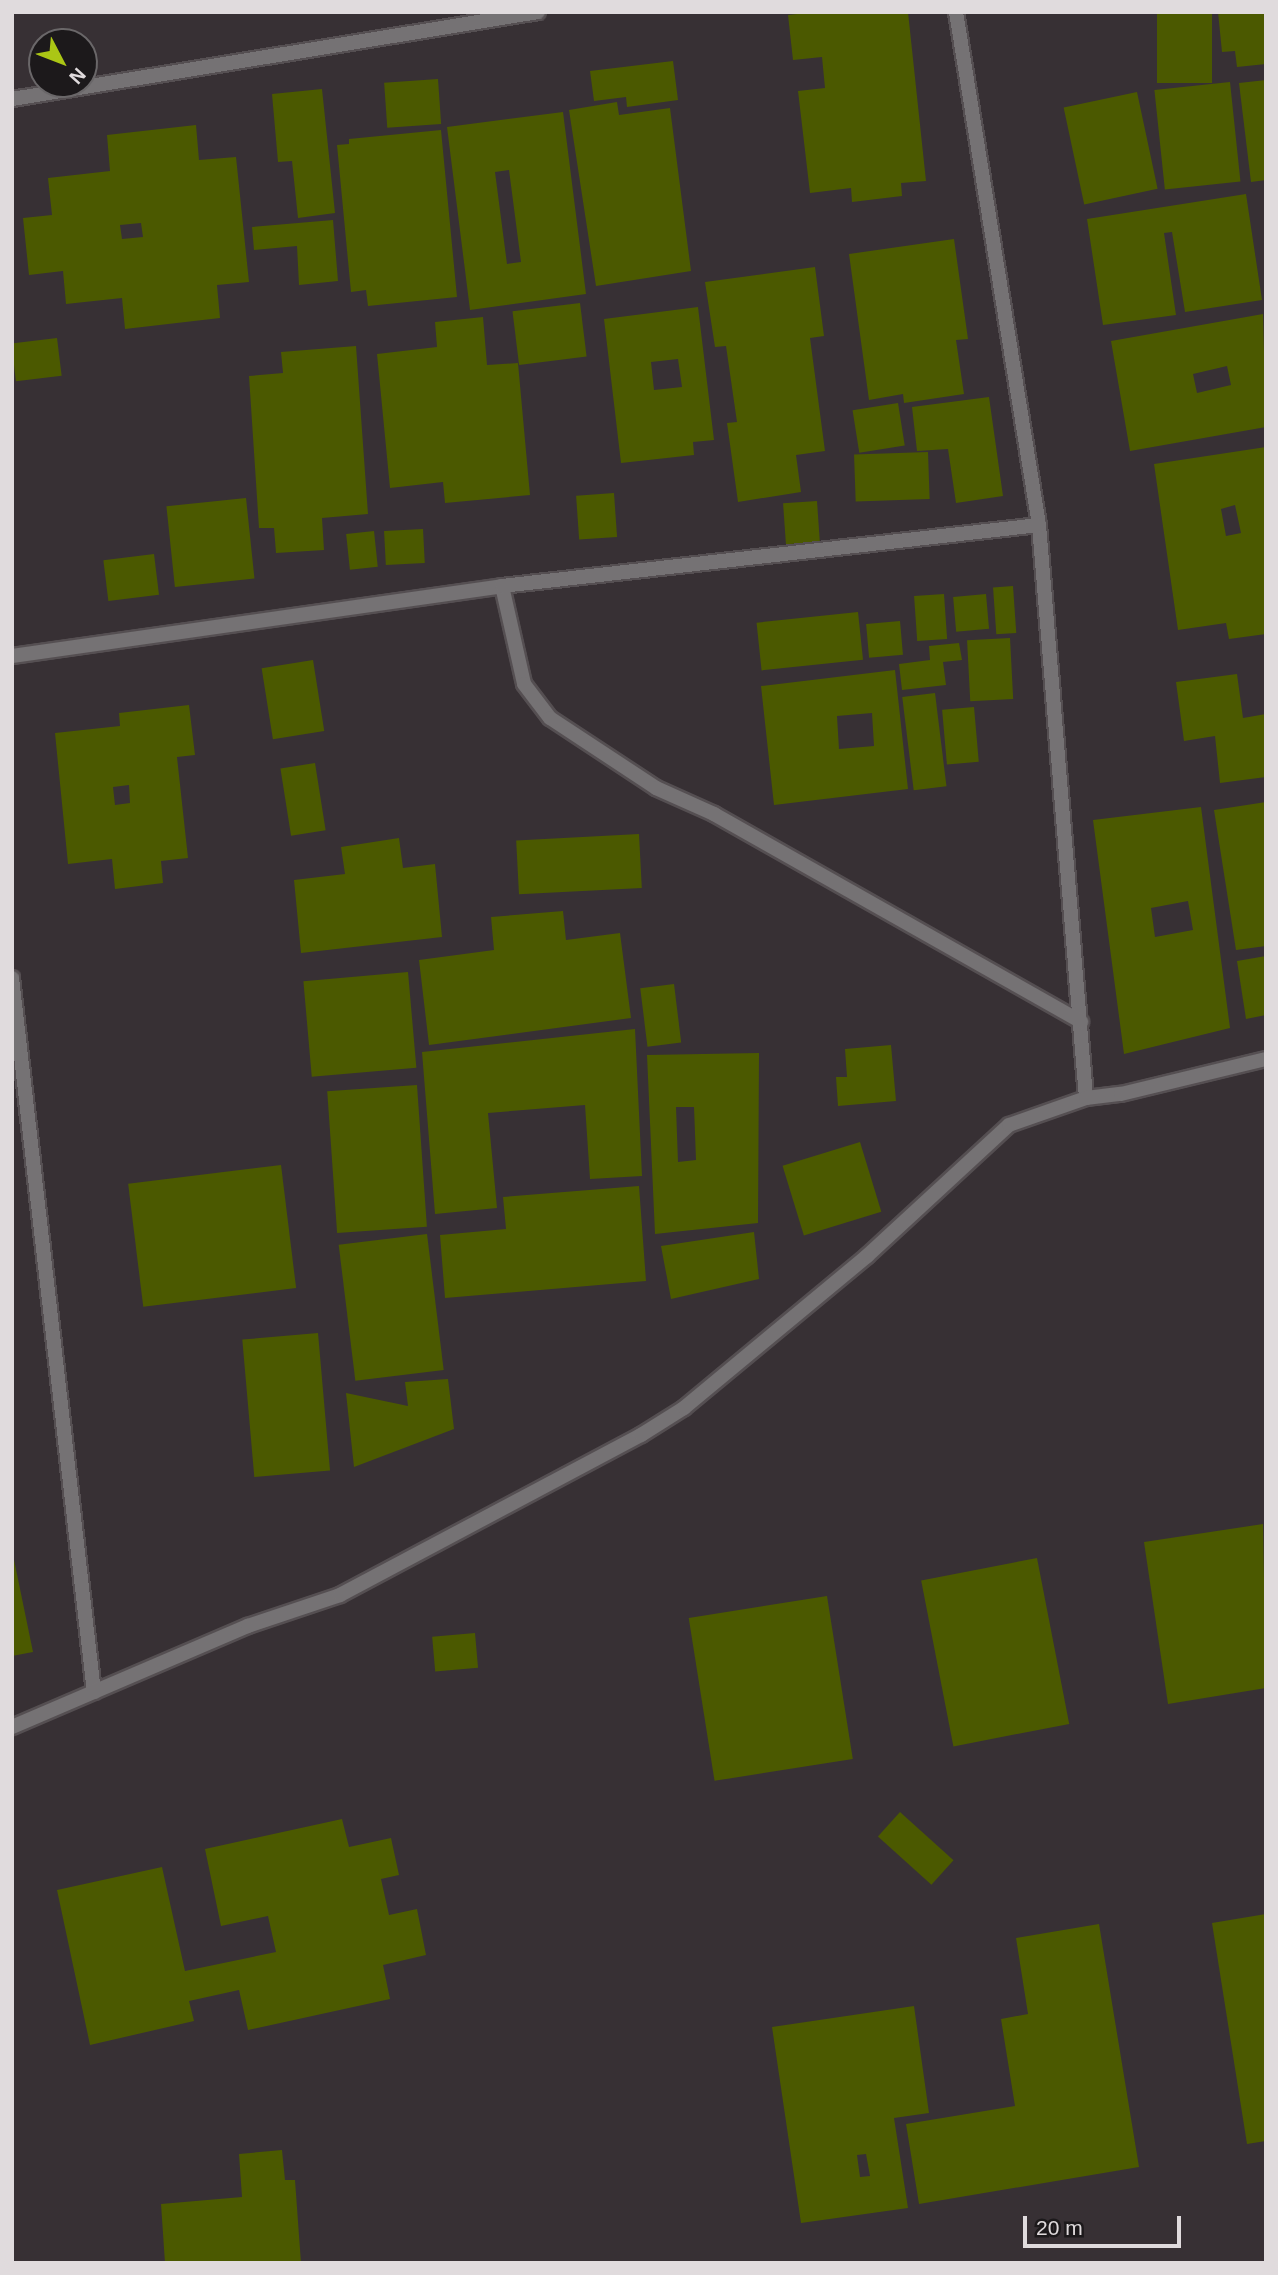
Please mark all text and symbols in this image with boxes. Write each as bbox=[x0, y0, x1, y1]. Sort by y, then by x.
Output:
north arrow bbox=[28, 28, 98, 98]
text: N bbox=[65, 64, 90, 88]
scale bar bbox=[1026, 2202, 1184, 2246]
text: 20 m bbox=[1036, 2216, 1083, 2239]

